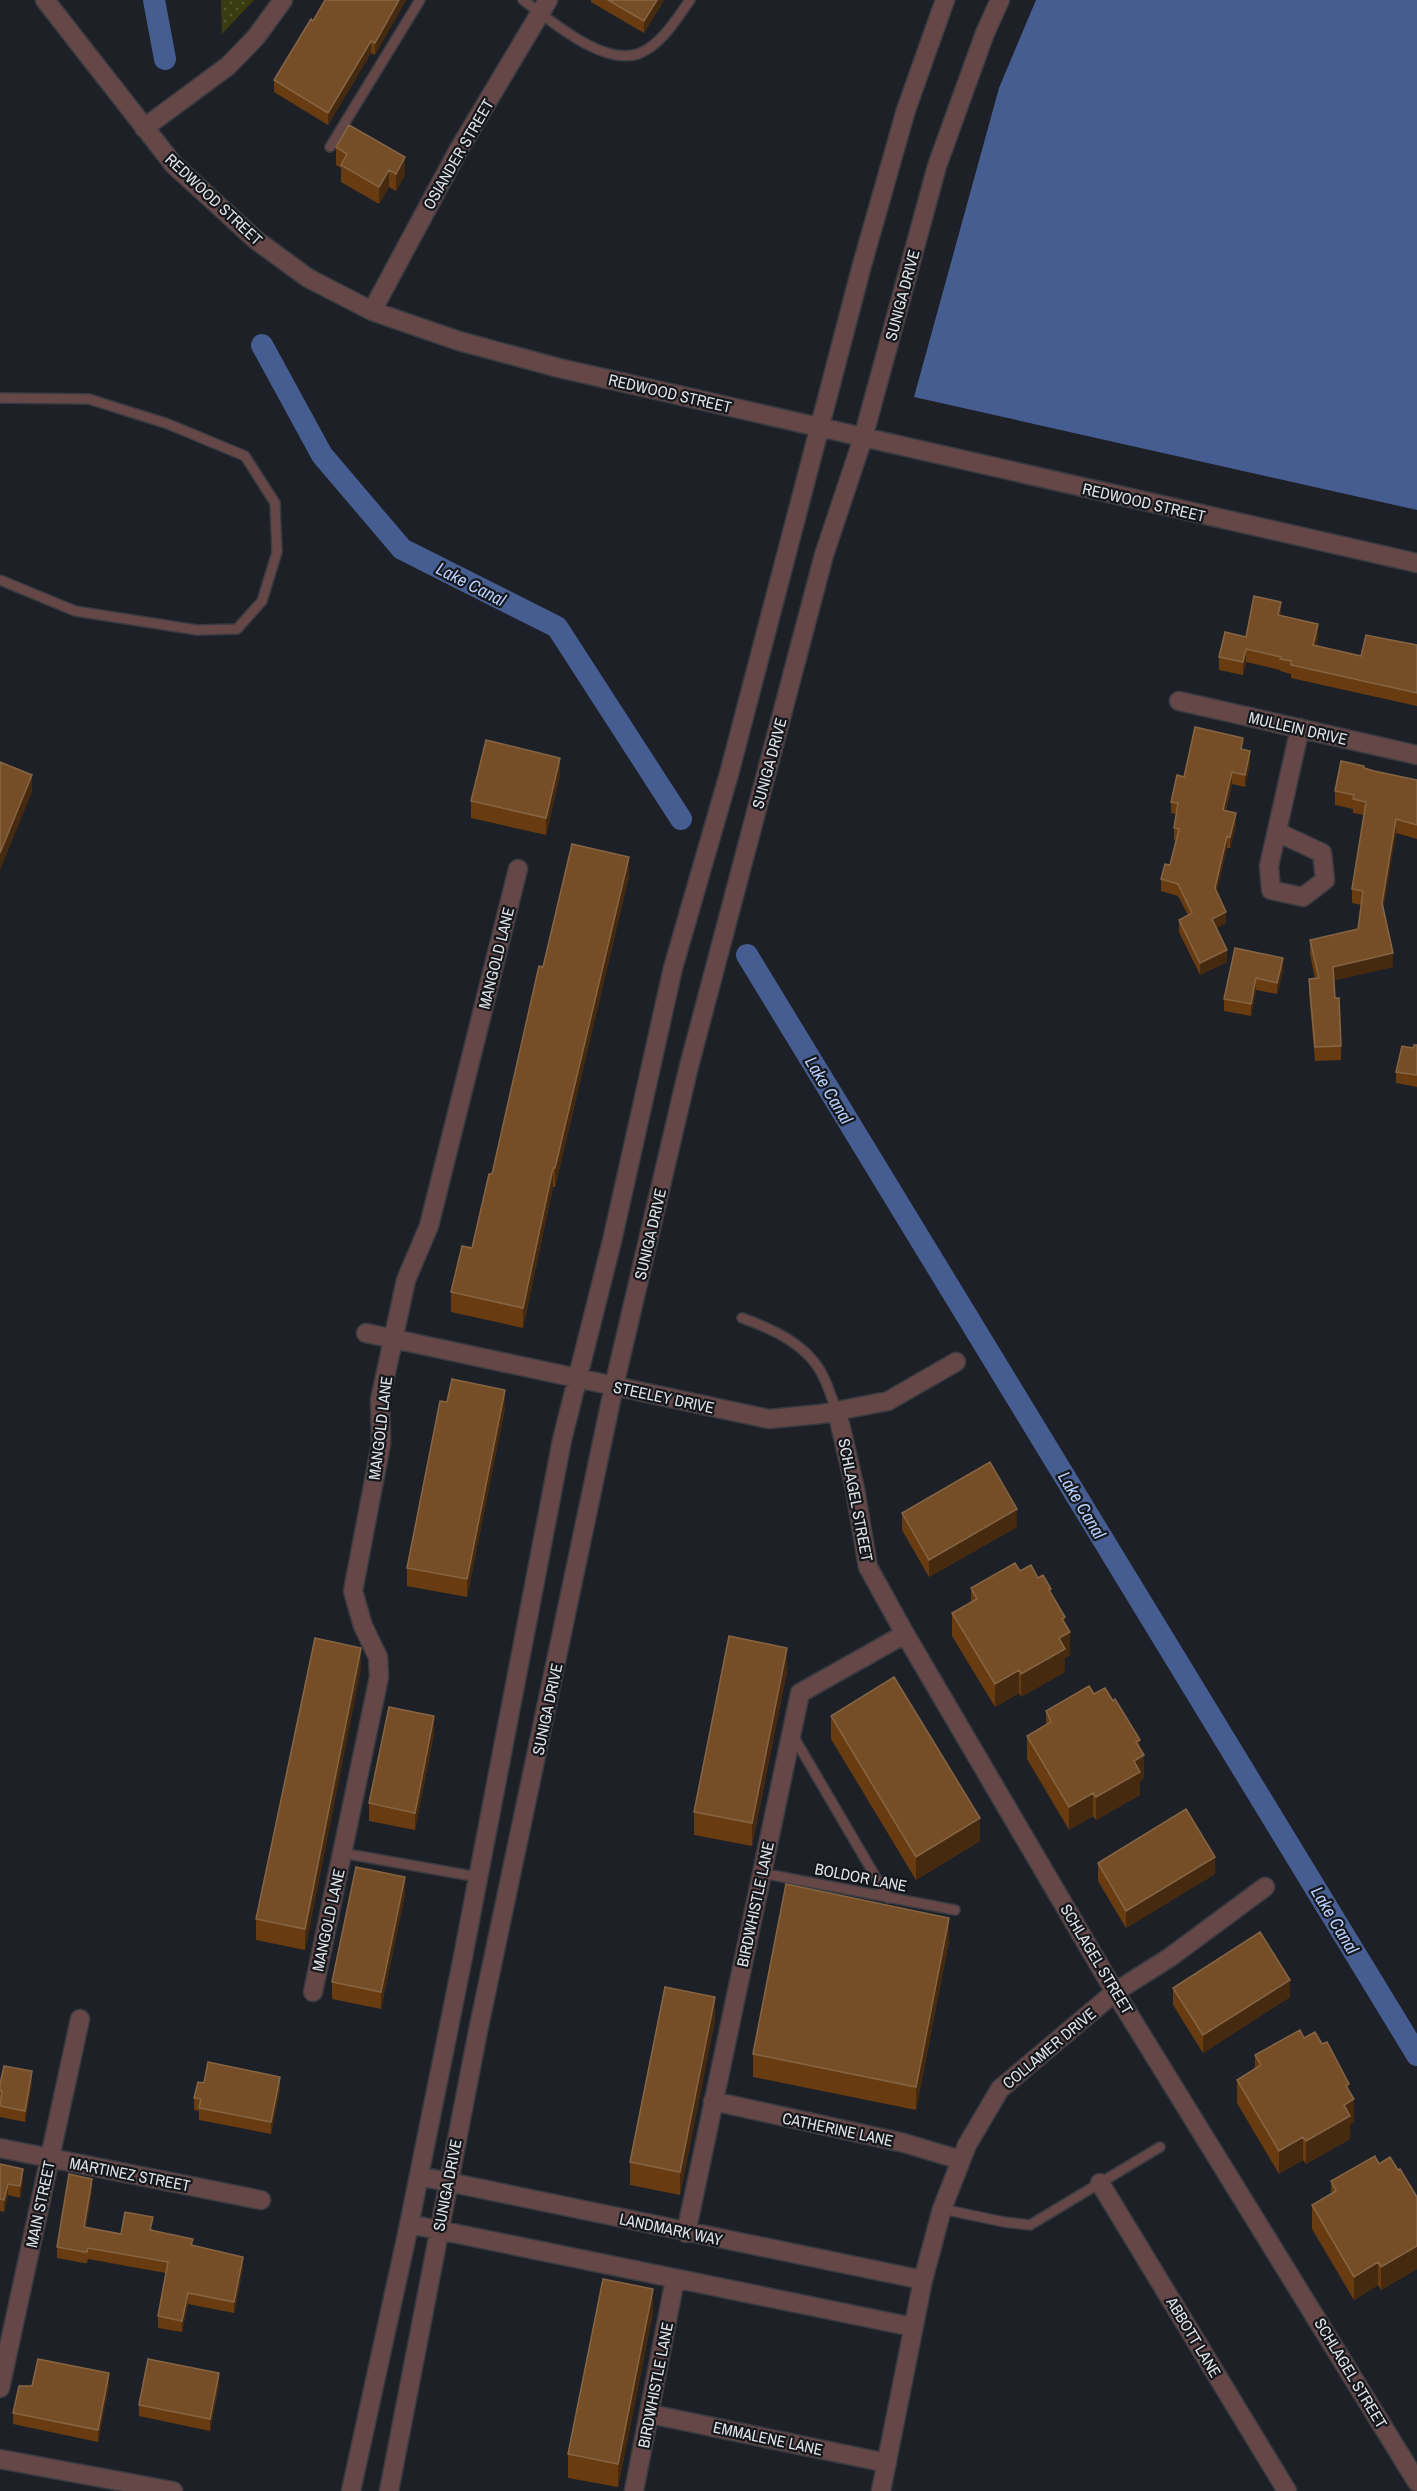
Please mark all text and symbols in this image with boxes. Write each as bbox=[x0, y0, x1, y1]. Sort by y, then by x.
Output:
street label: OSIANDER STREET bbox=[417, 95, 499, 213]
street label: REDWOOD STREET bbox=[161, 148, 267, 250]
street label: SUNIGA DRIVE bbox=[879, 247, 925, 343]
street label: REDWOOD STREET bbox=[606, 368, 734, 418]
street label: REDWOOD STREET bbox=[1080, 477, 1208, 527]
water label: Lake Canal bbox=[432, 556, 511, 612]
street label: MULLEIN DRIVE bbox=[1247, 706, 1349, 750]
street label: SUNIGA DRIVE bbox=[746, 715, 792, 811]
street label: MANGOLD LANE bbox=[473, 905, 519, 1011]
water label: Lake Canal bbox=[799, 1052, 859, 1129]
street label: SUNIGA DRIVE bbox=[629, 1186, 671, 1282]
street label: MANGOLD LANE bbox=[363, 1375, 397, 1481]
street label: STEELEY DRIVE bbox=[612, 1376, 716, 1418]
street label: SCHLAGEL STREET bbox=[833, 1437, 879, 1563]
water label: Lake Canal bbox=[1052, 1467, 1112, 1544]
street label: SUNIGA DRIVE bbox=[527, 1661, 567, 1757]
street label: BIRDWHISTLE LANE bbox=[731, 1839, 779, 1969]
street label: BOLDOR LANE bbox=[813, 1857, 909, 1897]
street label: MANGOLD LANE bbox=[306, 1867, 350, 1973]
water label: Lake Canal bbox=[1305, 1882, 1365, 1959]
street label: SCHLAGEL STREET bbox=[1055, 1900, 1139, 2018]
street label: COLLAMER DRIVE bbox=[998, 2002, 1100, 2094]
street label: CATHERINE LANE bbox=[781, 2107, 895, 2151]
street label: SUNIGA DRIVE bbox=[427, 2137, 467, 2233]
street label: MARTINEZ STREET bbox=[68, 2152, 192, 2196]
street label: MAIN STREET bbox=[20, 2159, 60, 2249]
street label: LANDMARK WAY bbox=[617, 2207, 725, 2251]
street label: ABBOTT LANE bbox=[1161, 2292, 1227, 2381]
street label: SCHLAGEL STREET bbox=[1309, 2314, 1393, 2432]
street label: BIRDWHISTLE LANE bbox=[632, 2320, 678, 2450]
street label: EMMALENE LANE bbox=[711, 2416, 825, 2460]

